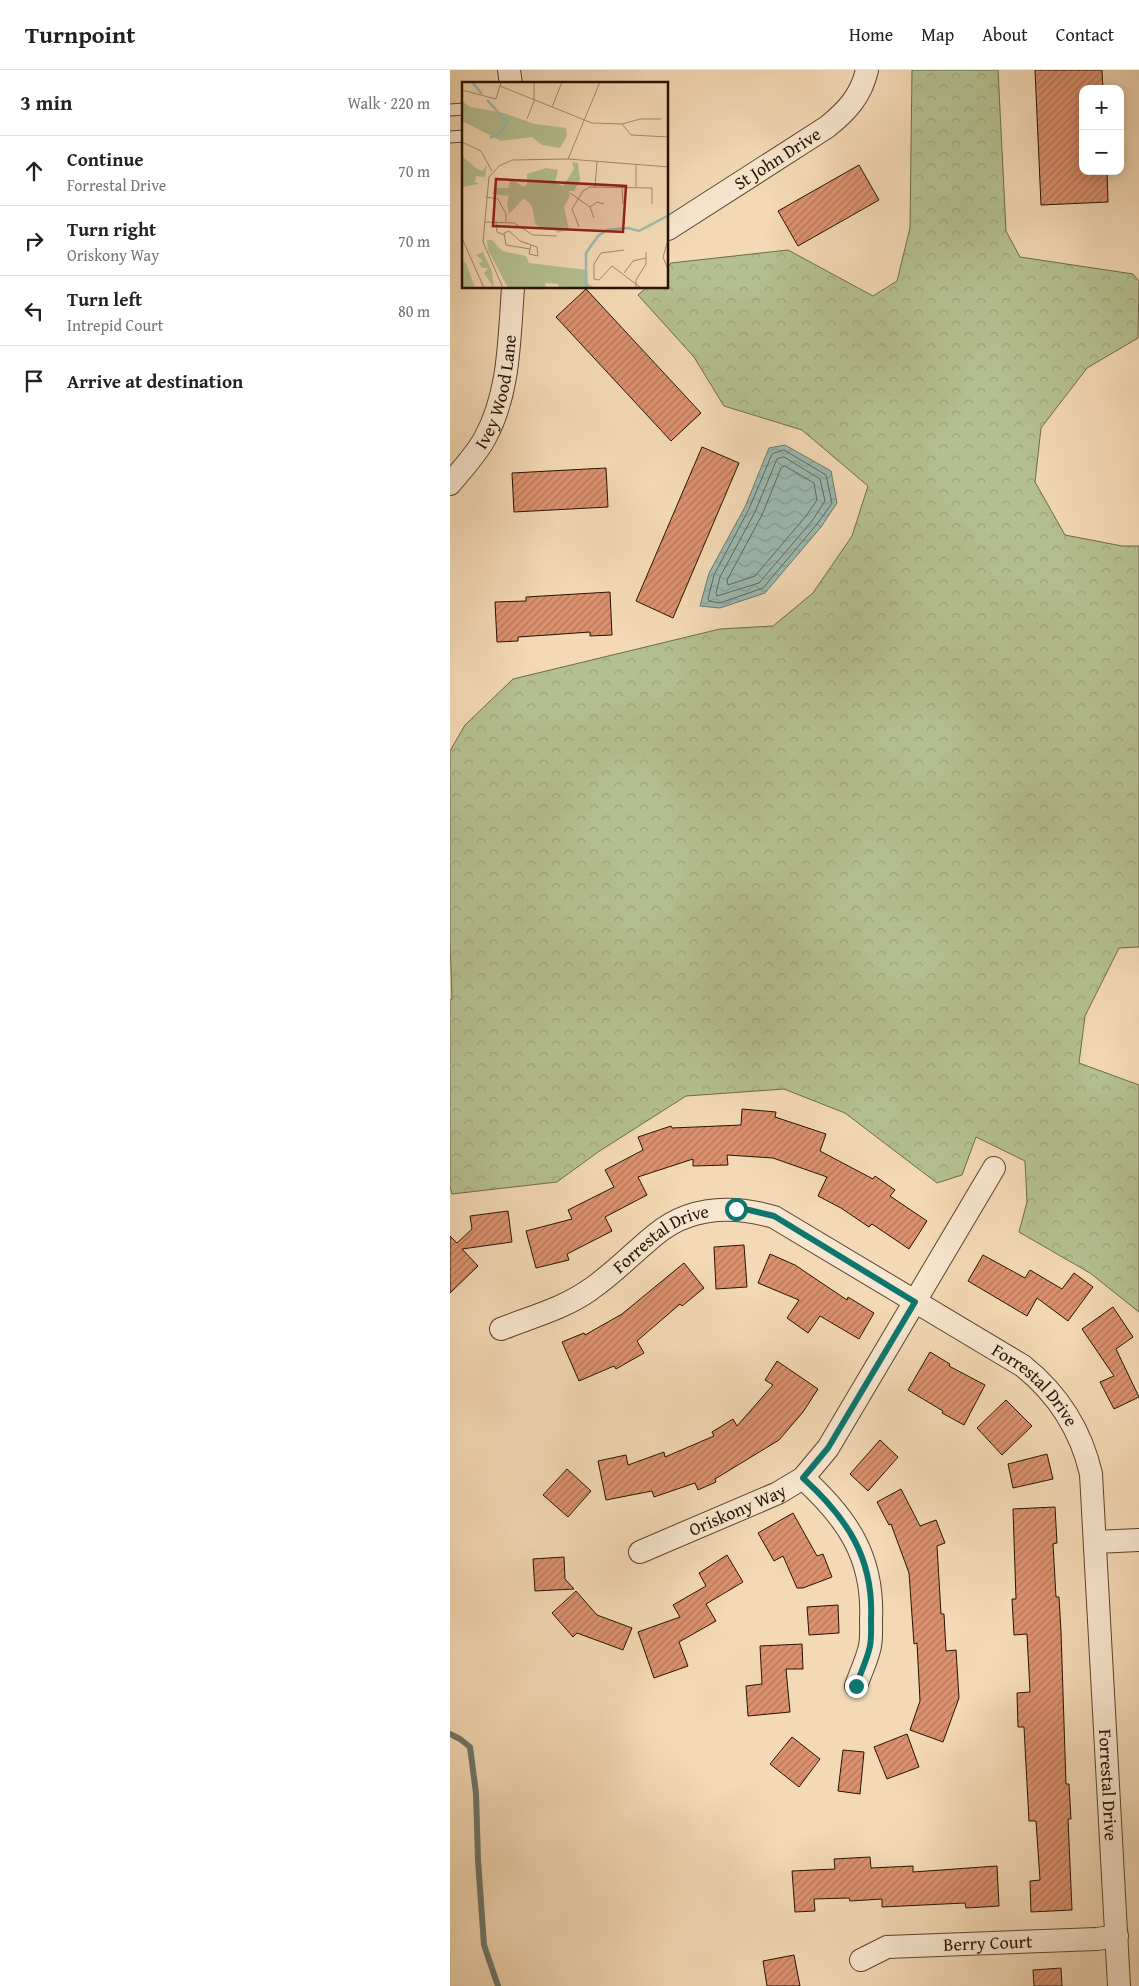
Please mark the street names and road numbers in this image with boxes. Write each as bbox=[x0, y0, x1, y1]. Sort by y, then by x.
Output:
street label: St John Drive bbox=[728, 120, 826, 196]
street label: Ivey Wood Lane bbox=[468, 334, 523, 454]
street label: Forrestal Drive bbox=[606, 1197, 711, 1279]
street label: Forrestal Drive bbox=[987, 1336, 1085, 1431]
street label: Oriskony Way bbox=[684, 1477, 791, 1543]
street label: Forrestal Drive bbox=[1092, 1729, 1125, 1842]
street label: Berry Court bbox=[943, 1927, 1033, 1958]

